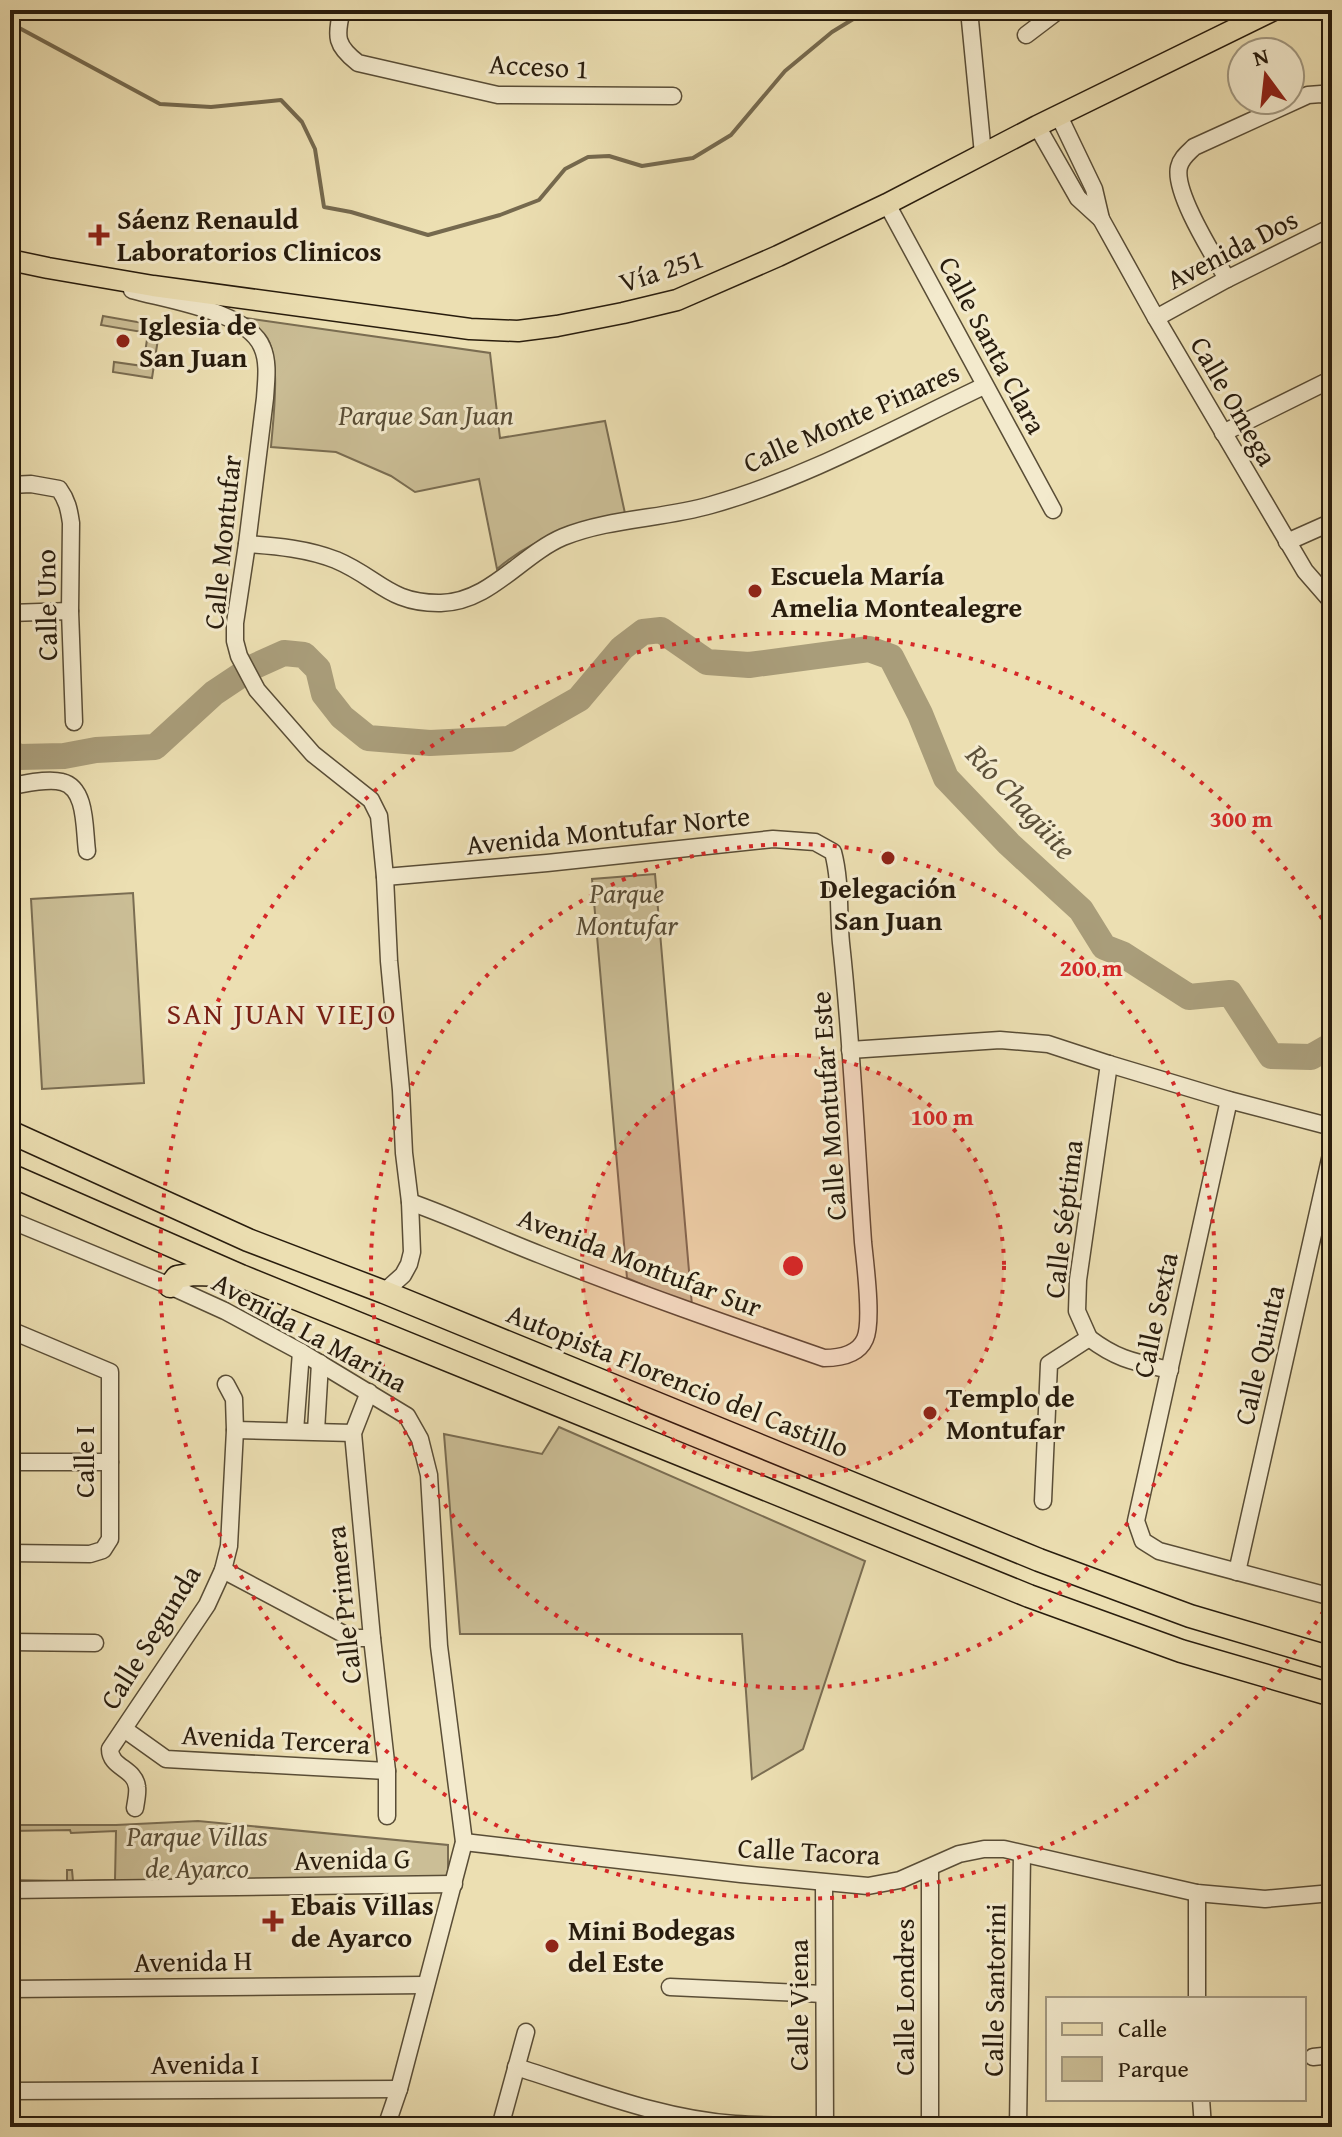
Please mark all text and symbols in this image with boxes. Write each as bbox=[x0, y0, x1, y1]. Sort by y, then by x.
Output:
north arrow bbox=[1226, 36, 1306, 116]
text: N bbox=[1250, 39, 1272, 74]
street label: Acceso 1 bbox=[488, 42, 590, 89]
place label: Sáenz Renauld Laboratorios Clinicos bbox=[117, 198, 382, 271]
street label: Avenida Dos bbox=[1159, 198, 1305, 299]
marker: Sáenz Renauld Laboratorios Clinicos bbox=[88, 224, 110, 246]
street label: Vía 251 bbox=[614, 237, 708, 302]
street label: Calle Santa Clara bbox=[929, 249, 1058, 442]
place label: Iglesia de San Juan bbox=[139, 304, 257, 377]
street label: Calle Omega bbox=[1181, 328, 1288, 474]
marker: Iglesia de San Juan bbox=[114, 332, 132, 350]
street label: Calle Monte Pinares bbox=[736, 350, 966, 483]
park label: Parque San Juan bbox=[337, 394, 514, 435]
street label: Calle Montufar bbox=[192, 452, 251, 631]
street label: Calle Uno bbox=[24, 549, 67, 661]
place label: Escuela María Amelia Montealegre bbox=[771, 554, 1022, 627]
marker: Escuela María Amelia Montealegre bbox=[746, 582, 764, 600]
water label: Río Chagüite bbox=[956, 733, 1087, 869]
street label: Avenida Montufar Norte bbox=[464, 794, 752, 865]
text: 300 m bbox=[1209, 801, 1273, 836]
marker: Delegación San Juan bbox=[879, 849, 897, 867]
place label: Delegación San Juan bbox=[820, 867, 957, 940]
park label: Parque Montufar bbox=[576, 872, 680, 945]
text: 200 m bbox=[1059, 950, 1123, 985]
street label: Calle Montufar Este bbox=[799, 990, 856, 1222]
district label: SAN JUAN VIEJO bbox=[167, 991, 397, 1035]
text: 100 m bbox=[910, 1099, 974, 1134]
street label: Calle Séptima bbox=[1032, 1137, 1093, 1300]
street label: Avenida Montufar Sur bbox=[512, 1196, 768, 1327]
street label: Calle Sexta bbox=[1121, 1248, 1188, 1381]
centre of rings bbox=[779, 1252, 807, 1280]
street label: Avenida La Marina bbox=[205, 1261, 416, 1403]
street label: Calle Quinta bbox=[1223, 1280, 1295, 1429]
street label: Autopista Florencio del Castillo bbox=[501, 1292, 855, 1467]
place label: Templo de Montufar bbox=[946, 1376, 1075, 1449]
marker: Templo de Montufar bbox=[921, 1404, 939, 1422]
street label: Calle I bbox=[63, 1426, 104, 1498]
street label: Calle Primera bbox=[314, 1523, 371, 1686]
street label: Calle Segunda bbox=[89, 1556, 211, 1717]
street label: Avenida Tercera bbox=[181, 1713, 372, 1764]
park label: Parque Villas de Ayarco bbox=[126, 1815, 268, 1888]
street label: Calle Tacora bbox=[737, 1826, 882, 1875]
street label: Avenida G bbox=[293, 1837, 411, 1880]
place label: Ebais Villas de Ayarco bbox=[291, 1884, 434, 1957]
street label: Calle Santorini bbox=[971, 1903, 1016, 2077]
place label: Mini Bodegas del Este bbox=[568, 1909, 735, 1982]
marker: Ebais Villas de Ayarco bbox=[262, 1910, 284, 1932]
street label: Calle Londres bbox=[883, 1918, 924, 2076]
marker: Mini Bodegas del Este bbox=[543, 1937, 561, 1955]
street label: Calle Viena bbox=[777, 1938, 818, 2071]
street label: Avenida H bbox=[133, 1939, 253, 1982]
legend bbox=[1046, 1997, 1306, 2101]
text: Calle bbox=[1118, 2011, 1167, 2046]
street label: Avenida I bbox=[151, 2043, 259, 2084]
text: Parque bbox=[1118, 2051, 1189, 2086]

